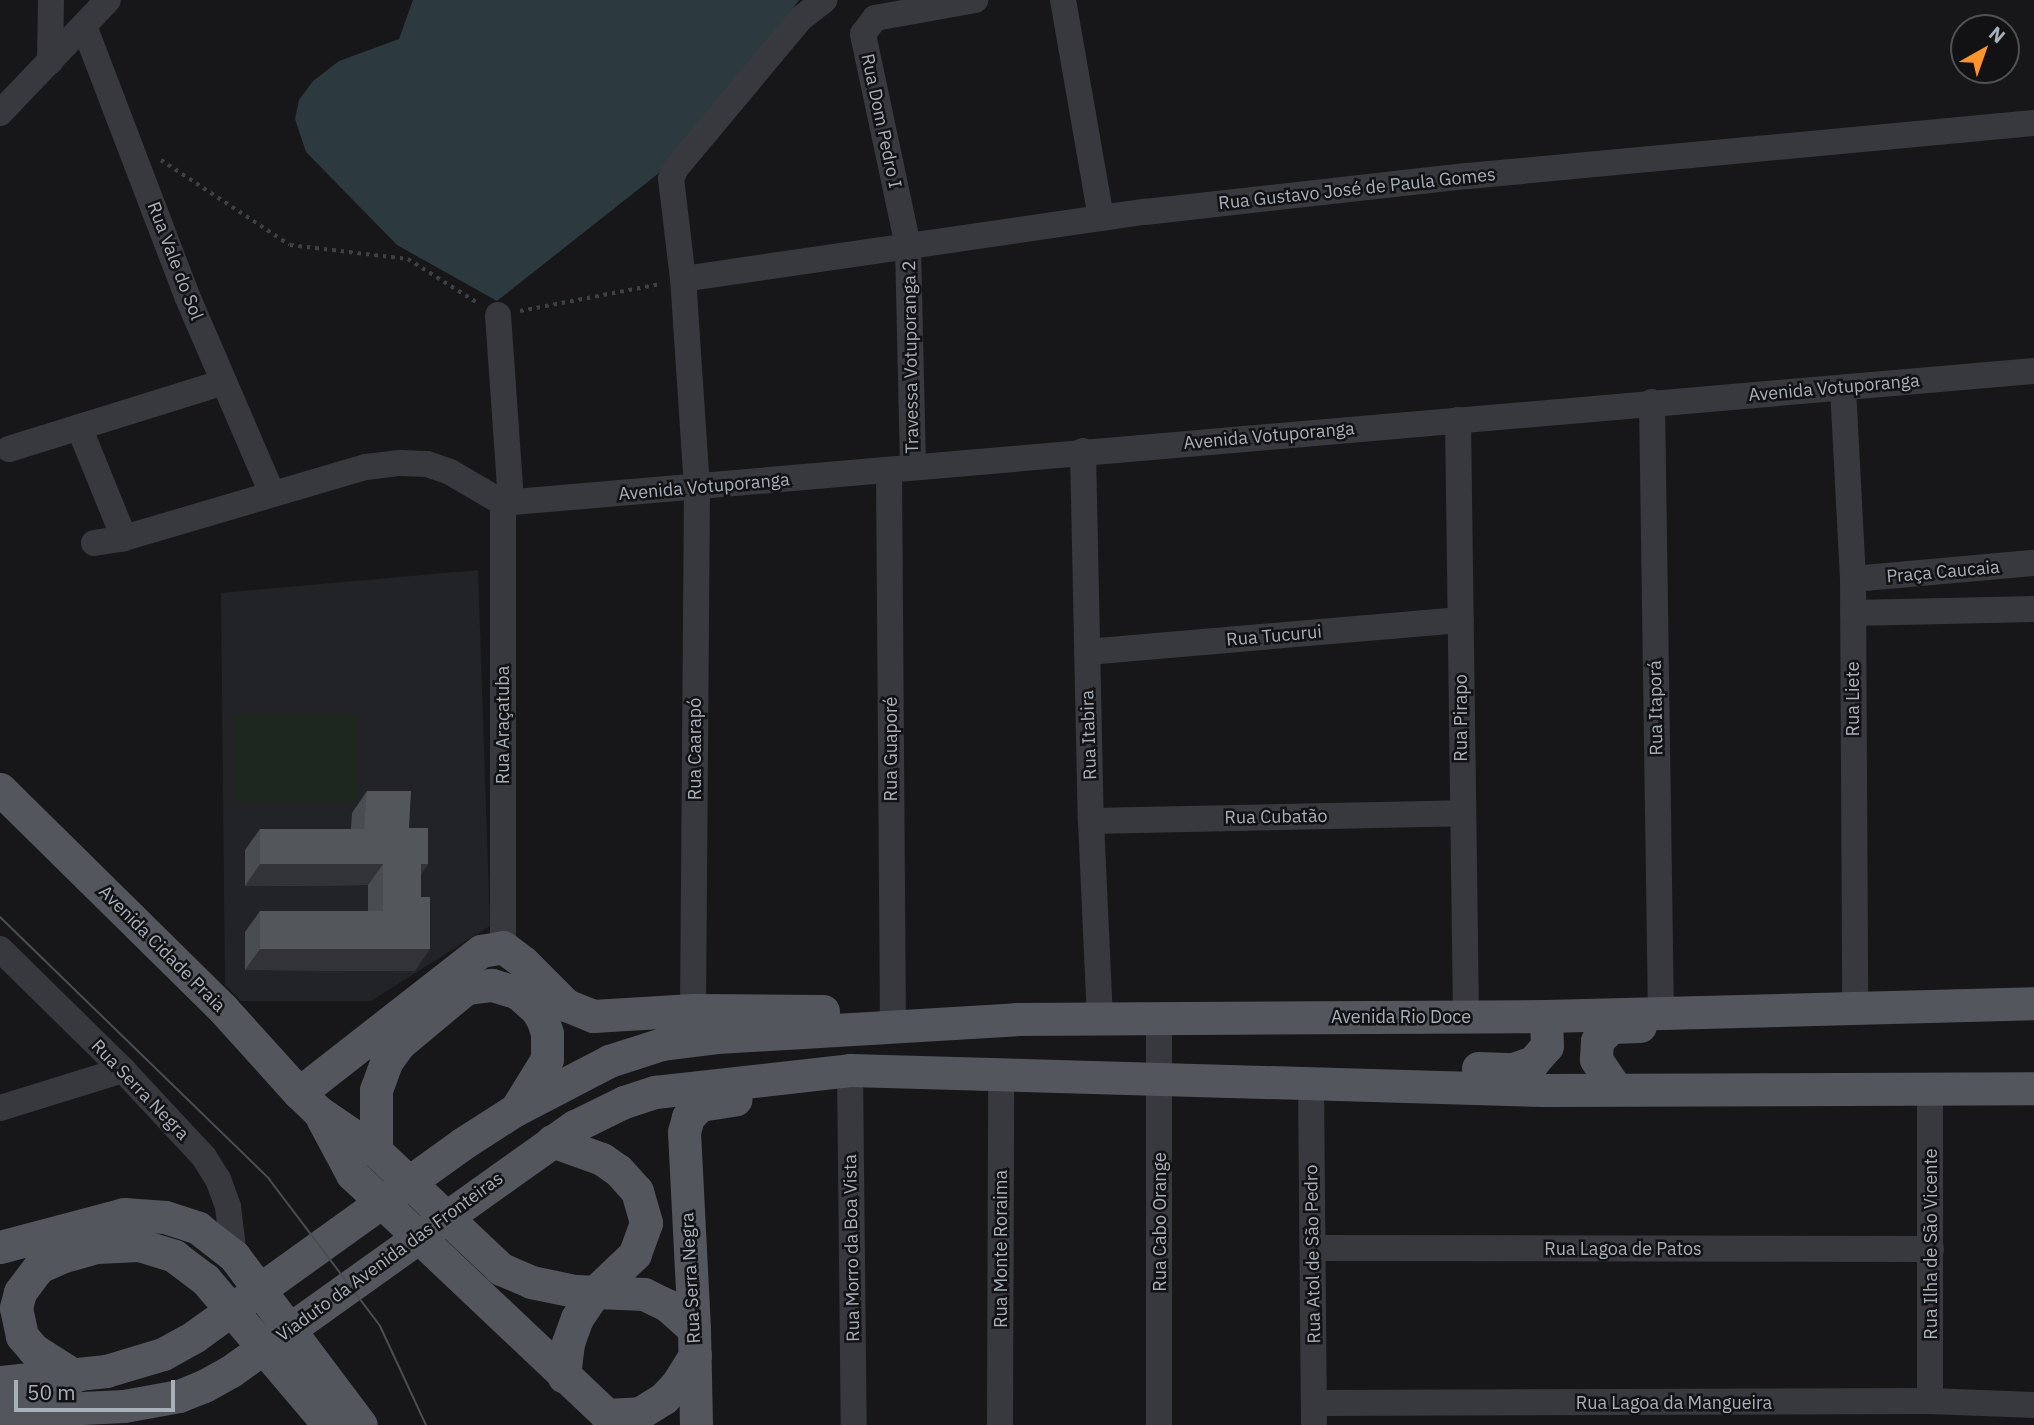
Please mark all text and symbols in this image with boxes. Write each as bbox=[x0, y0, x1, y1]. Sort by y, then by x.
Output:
north arrow bbox=[1950, 14, 2020, 84]
text: N bbox=[1984, 21, 2010, 48]
street label: Rua Dom Pedro I bbox=[856, 52, 906, 190]
street label: Rua Gustavo José de Paula Gomes bbox=[1217, 164, 1497, 214]
street label: Rua Vale do Sol bbox=[143, 199, 207, 323]
street label: Travessa Votuporanga 2 bbox=[899, 260, 923, 454]
street label: Avenida Votuporanga bbox=[1747, 370, 1921, 406]
street label: Avenida Votuporanga bbox=[1182, 418, 1356, 454]
street label: Avenida Votuporanga bbox=[617, 469, 791, 505]
street label: Praça Caucaia bbox=[1885, 556, 2001, 588]
street label: Rua Tucurui bbox=[1225, 621, 1323, 651]
street label: Rua Itaporá bbox=[1644, 660, 1668, 756]
street label: Rua Liete bbox=[1842, 661, 1864, 737]
street label: Rua Araçatuba bbox=[492, 666, 514, 784]
street label: Rua Pirapo bbox=[1450, 674, 1472, 762]
street label: Rua Itabira bbox=[1077, 690, 1101, 780]
street label: Rua Guaporé bbox=[880, 697, 902, 801]
street label: Rua Caarapó bbox=[684, 698, 706, 800]
street label: Rua Cubatão bbox=[1224, 805, 1328, 829]
street label: Avenida Cidade Praia bbox=[94, 881, 230, 1017]
street label: Avenida Rio Doce bbox=[1331, 1006, 1471, 1028]
street label: Rua Serra Negra bbox=[87, 1035, 193, 1145]
street label: Rua Ilha de São Vicente bbox=[1920, 1148, 1942, 1340]
street label: Rua Cabo Orange bbox=[1149, 1152, 1171, 1292]
street label: Rua Morro da Boa Vista bbox=[840, 1154, 864, 1342]
street label: Rua Atol de São Pedro bbox=[1301, 1164, 1325, 1344]
street label: Viaduto da Avenida das Fronteiras bbox=[273, 1168, 507, 1346]
street label: Rua Monte Roraima bbox=[990, 1170, 1012, 1328]
street label: Rua Serra Negra bbox=[677, 1212, 705, 1344]
street label: Rua Lagoa de Patos bbox=[1544, 1238, 1702, 1260]
scale bar bbox=[18, 1366, 178, 1410]
text: 50 m bbox=[27, 1378, 76, 1406]
street label: Rua Lagoa da Mangueira bbox=[1576, 1392, 1772, 1414]

